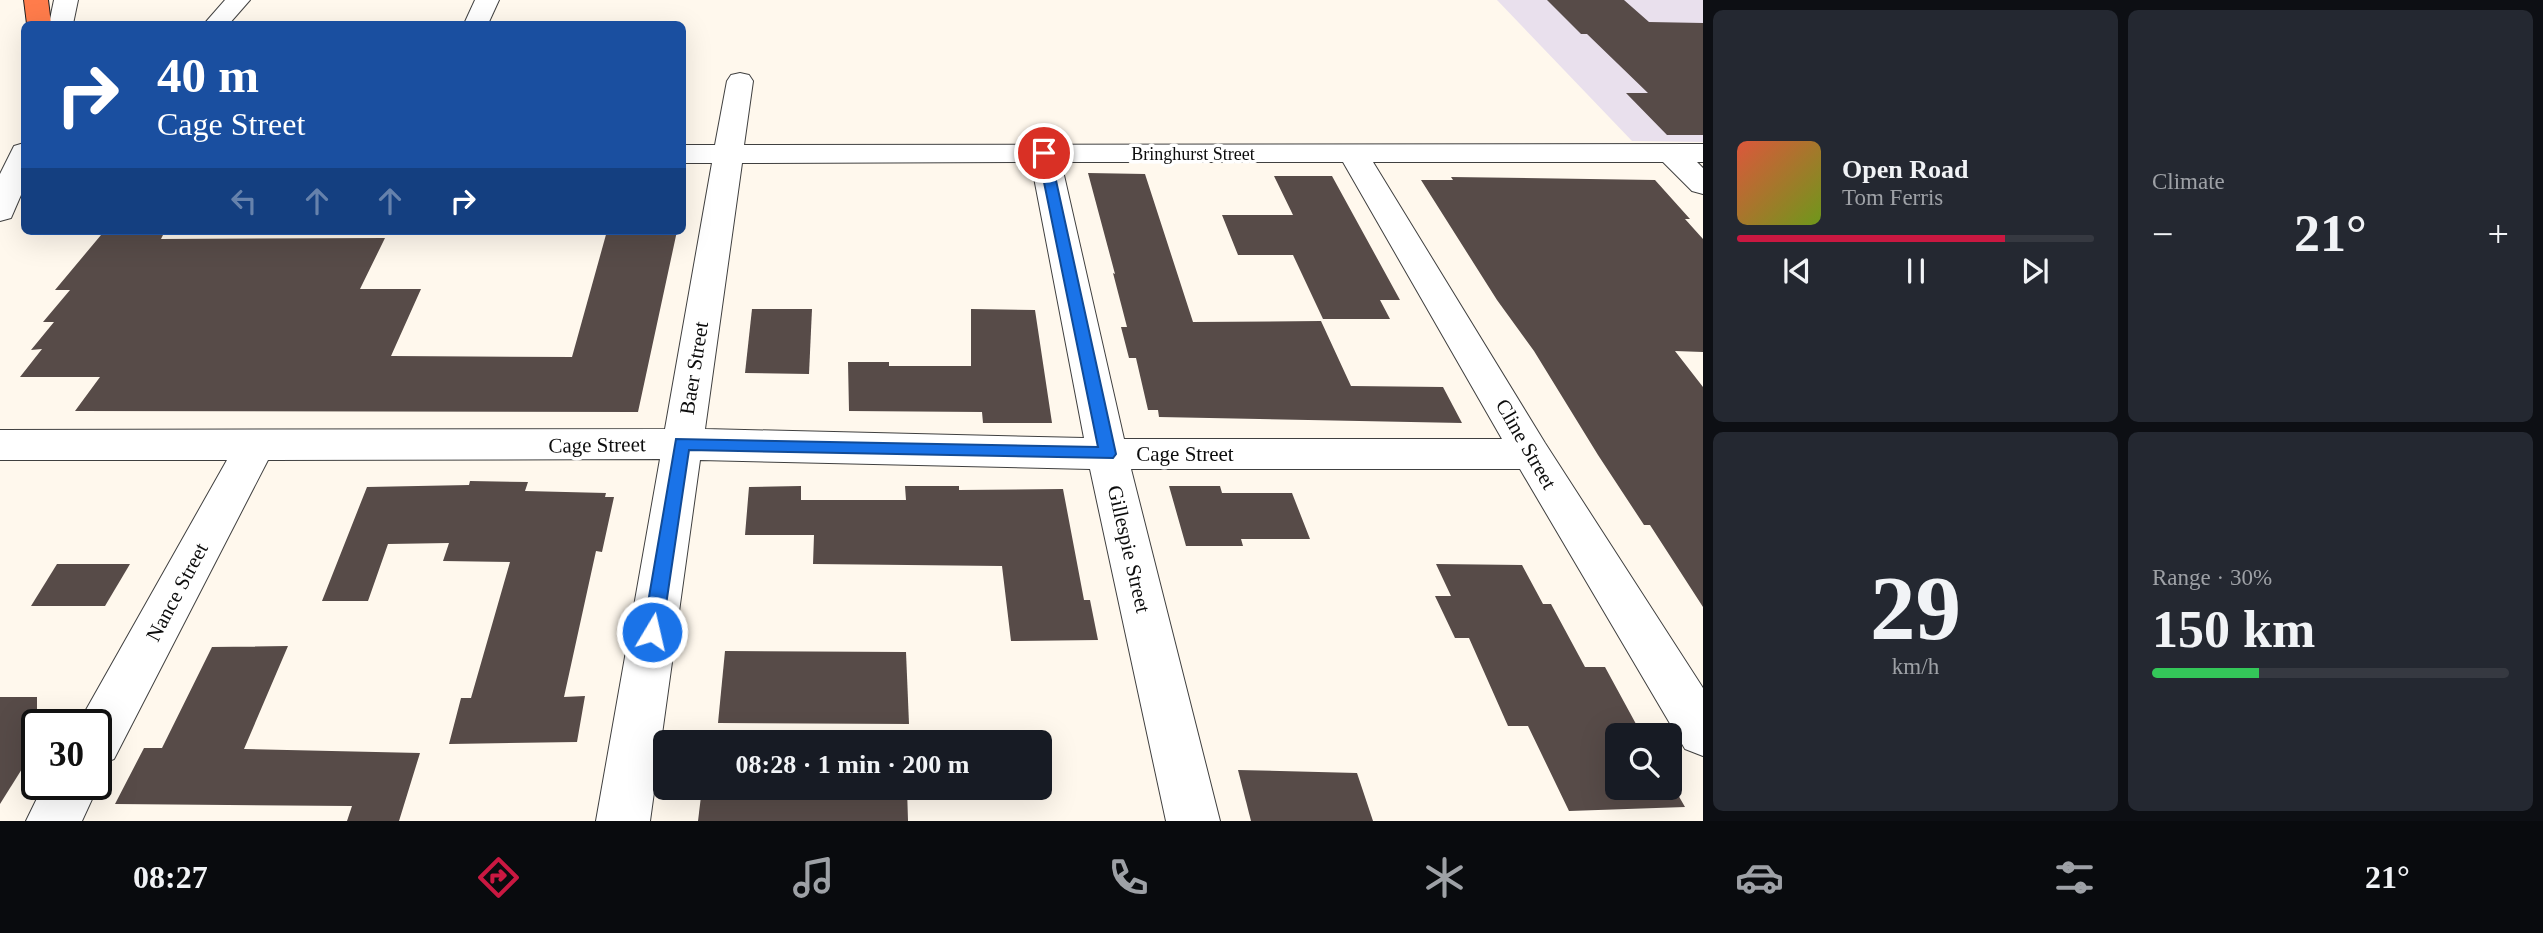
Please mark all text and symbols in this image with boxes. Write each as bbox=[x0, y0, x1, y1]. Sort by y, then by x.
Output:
text: 40 m bbox=[157, 48, 259, 103]
icon: right bbox=[42, 49, 133, 140]
text: Cage Street bbox=[157, 106, 305, 142]
pin bbox=[1014, 123, 1074, 183]
icon: arrive bbox=[1025, 134, 1063, 172]
street label: Bringhurst Street bbox=[1131, 144, 1255, 164]
text: Open Road bbox=[1842, 155, 1968, 184]
text: Climate bbox=[2152, 169, 2225, 194]
icon: left bbox=[225, 182, 263, 220]
icon: ahead bbox=[298, 182, 336, 220]
icon: ahead bbox=[371, 182, 409, 220]
icon: right bbox=[444, 182, 482, 220]
text: Tom Ferris bbox=[1842, 185, 1943, 210]
text: 21° bbox=[2294, 205, 2367, 262]
text: − bbox=[2152, 213, 2173, 255]
text: + bbox=[2488, 213, 2509, 255]
icon: previous bbox=[1778, 252, 1816, 290]
icon: pause bbox=[1897, 252, 1935, 290]
icon: next bbox=[2016, 252, 2054, 290]
street label: Baer Street bbox=[675, 320, 713, 416]
street label: Cline Street bbox=[1491, 395, 1561, 493]
street label: Cage Street bbox=[548, 432, 646, 458]
street label: Cage Street bbox=[1136, 442, 1234, 466]
street label: Gillespie Street bbox=[1103, 483, 1155, 615]
street label: Nance Street bbox=[141, 539, 213, 645]
text: 29 bbox=[1870, 558, 1961, 659]
text: Range · 30% bbox=[2152, 565, 2272, 590]
position arrow bbox=[615, 595, 689, 669]
text: 150 km bbox=[2152, 601, 2315, 658]
text: km/h bbox=[1892, 654, 1939, 679]
speed limit sign: 30 bbox=[21, 709, 112, 800]
map controls bbox=[1605, 723, 1682, 800]
button: search bbox=[1605, 723, 1682, 800]
text: 08:28 · 1 min · 200 m bbox=[736, 750, 970, 779]
icon: directions bbox=[474, 853, 523, 902]
icon: music bbox=[789, 853, 838, 902]
icon: phone bbox=[1104, 853, 1153, 902]
icon: climate bbox=[1420, 853, 1469, 902]
icon: car bbox=[1735, 853, 1784, 902]
icon: filters bbox=[2050, 853, 2099, 902]
text: 08:27 bbox=[133, 859, 208, 895]
text: 21° bbox=[2365, 859, 2410, 895]

